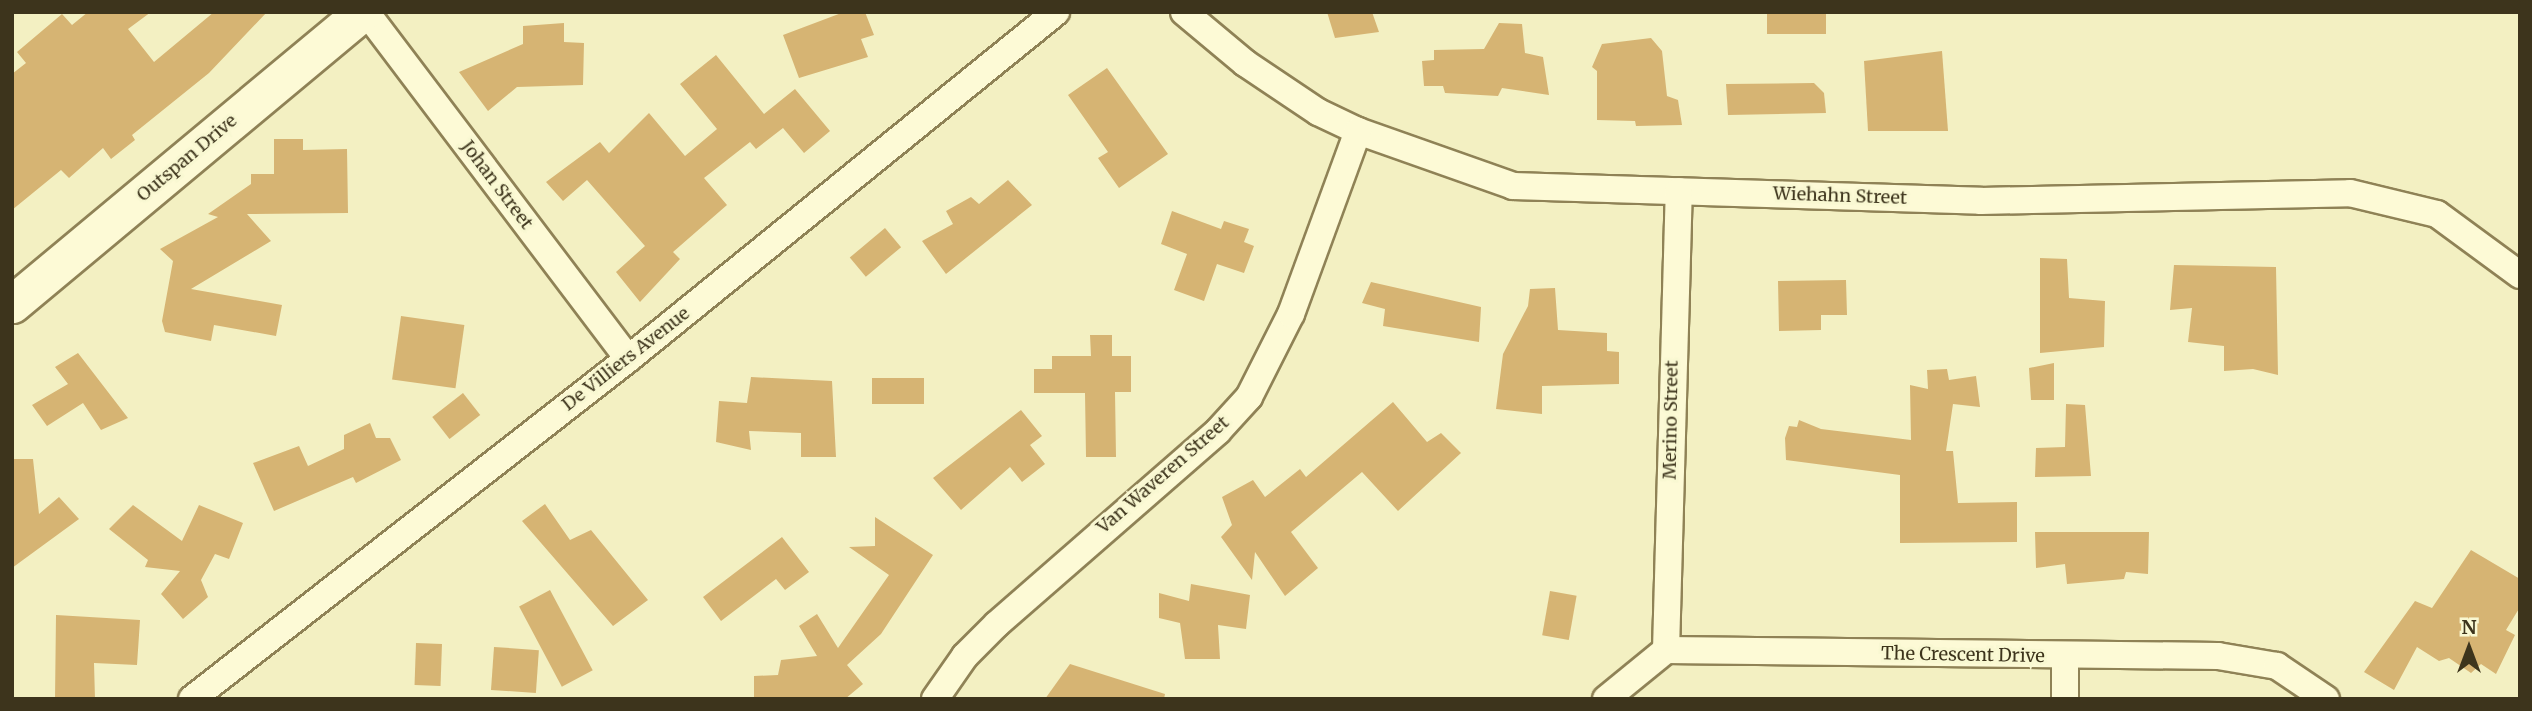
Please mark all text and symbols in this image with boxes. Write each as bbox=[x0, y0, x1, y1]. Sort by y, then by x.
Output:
street label: Outspan Drive bbox=[133, 110, 241, 206]
street label: Johan Street bbox=[457, 136, 537, 234]
street label: Wiehahn Street bbox=[1773, 183, 1907, 209]
street label: De Villiers Avenue bbox=[558, 303, 694, 415]
street label: Merino Street bbox=[1659, 360, 1683, 480]
street label: Van Waveren Street bbox=[1093, 412, 1233, 538]
north arrow bbox=[2434, 613, 2504, 683]
text: N bbox=[2461, 615, 2477, 639]
street label: The Crescent Drive bbox=[1881, 643, 2045, 667]

